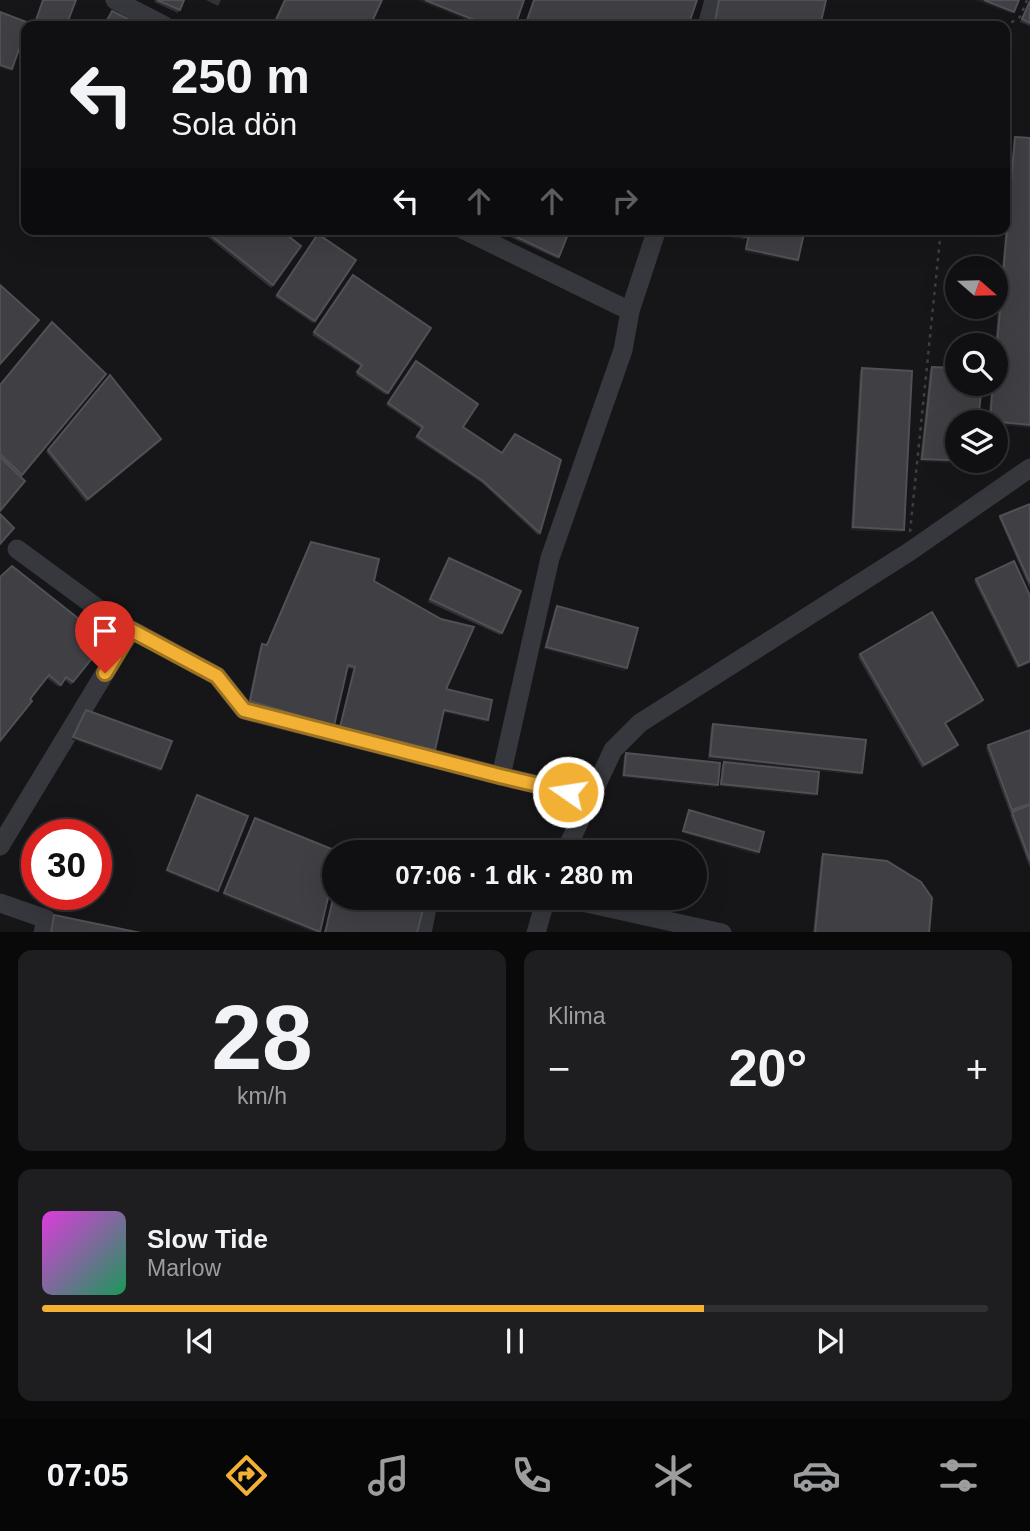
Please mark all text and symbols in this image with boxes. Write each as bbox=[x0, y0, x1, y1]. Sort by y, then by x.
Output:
icon: left bbox=[56, 49, 147, 140]
text: 250 m bbox=[171, 49, 310, 103]
text: Sola dön bbox=[171, 106, 297, 142]
icon: left bbox=[387, 182, 425, 220]
icon: ahead bbox=[460, 182, 498, 220]
icon: ahead bbox=[533, 182, 571, 220]
icon: right bbox=[606, 182, 644, 220]
north arrow bbox=[945, 256, 1008, 318]
map controls bbox=[945, 256, 1008, 473]
button: search bbox=[945, 333, 1008, 396]
button: layers bbox=[945, 410, 1008, 473]
pin bbox=[75, 601, 135, 673]
icon: arrive bbox=[86, 612, 124, 650]
position arrow bbox=[531, 755, 605, 829]
speed limit sign: 30 bbox=[21, 819, 112, 910]
text: 07:06 · 1 dk · 280 m bbox=[395, 860, 634, 890]
text: 28 bbox=[211, 987, 313, 1088]
text: Klima bbox=[548, 1003, 606, 1029]
text: 20° bbox=[729, 1039, 807, 1097]
text: − bbox=[548, 1048, 570, 1090]
text: + bbox=[966, 1048, 988, 1090]
text: km/h bbox=[237, 1083, 287, 1109]
text: Slow Tide bbox=[147, 1224, 268, 1254]
text: Marlow bbox=[147, 1255, 221, 1281]
icon: previous bbox=[181, 1322, 219, 1360]
icon: pause bbox=[496, 1322, 534, 1360]
icon: next bbox=[811, 1322, 849, 1360]
icon: directions bbox=[222, 1451, 271, 1500]
icon: music bbox=[364, 1451, 413, 1500]
icon: phone bbox=[507, 1451, 556, 1500]
icon: climate bbox=[649, 1451, 698, 1500]
icon: car bbox=[792, 1451, 841, 1500]
icon: filters bbox=[934, 1451, 983, 1500]
text: 07:05 bbox=[47, 1457, 129, 1493]

